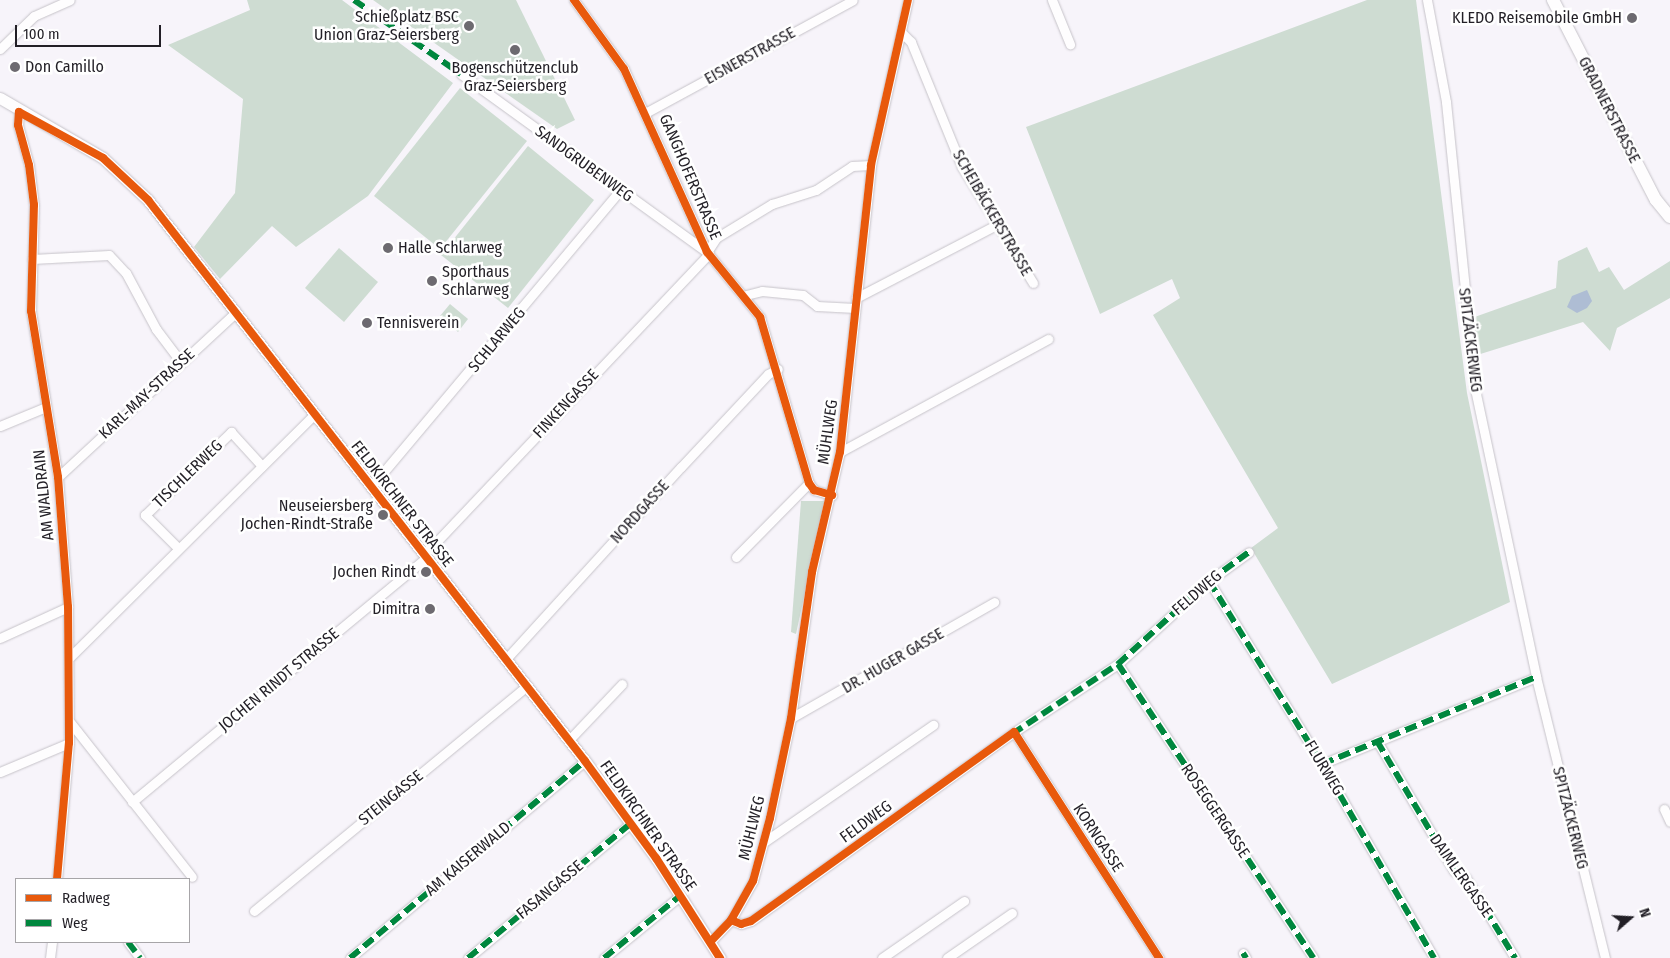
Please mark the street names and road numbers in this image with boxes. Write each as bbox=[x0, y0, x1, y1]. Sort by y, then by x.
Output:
street label: EISNERSTRASSE bbox=[701, 23, 799, 89]
street label: GRADNERSTRASSE bbox=[1574, 54, 1644, 166]
street label: GANGHOFERSTRASSE bbox=[655, 111, 725, 243]
street label: SANDGRUBENWEG bbox=[531, 122, 637, 206]
street label: SCHEIBÄCKERSTRASSE bbox=[948, 147, 1036, 279]
street label: SPITZÄCKERWEG bbox=[1454, 287, 1486, 393]
street label: SCHLARWEG bbox=[464, 304, 530, 376]
street label: KARL-MAY-STRASSE bbox=[95, 345, 199, 443]
street label: FINKENGASSE bbox=[529, 366, 603, 442]
street label: MÜHLWEG bbox=[814, 398, 842, 466]
street label: TISCHLERWEG bbox=[149, 436, 227, 512]
street label: FELDKIRCHNER STRASSE bbox=[347, 437, 457, 571]
street label: AM WALDRAIN bbox=[30, 449, 58, 541]
street label: NORDGASSE bbox=[607, 476, 673, 548]
street label: FELDWEG bbox=[1168, 566, 1226, 620]
street label: JOCHEN RINDT STRASSE bbox=[215, 624, 343, 736]
street label: DR. HUGER GASSE bbox=[839, 624, 947, 698]
street label: FLURWEG bbox=[1300, 737, 1348, 799]
street label: FELDKIRCHNER STRASSE bbox=[596, 757, 700, 895]
street label: ROSEGGERGASSE bbox=[1177, 760, 1253, 862]
street label: SPITZÄCKERWEG bbox=[1548, 765, 1592, 871]
street label: STEINGASSE bbox=[355, 766, 427, 830]
street label: MÜHLWEG bbox=[735, 794, 769, 862]
street label: FELDWEG bbox=[836, 797, 896, 847]
street label: KORNGASSE bbox=[1069, 800, 1127, 876]
street label: AM KAISERWALD bbox=[421, 818, 515, 900]
street label: DAIMLERGASSE bbox=[1425, 831, 1497, 921]
street label: FASANGASSE bbox=[513, 856, 587, 924]

